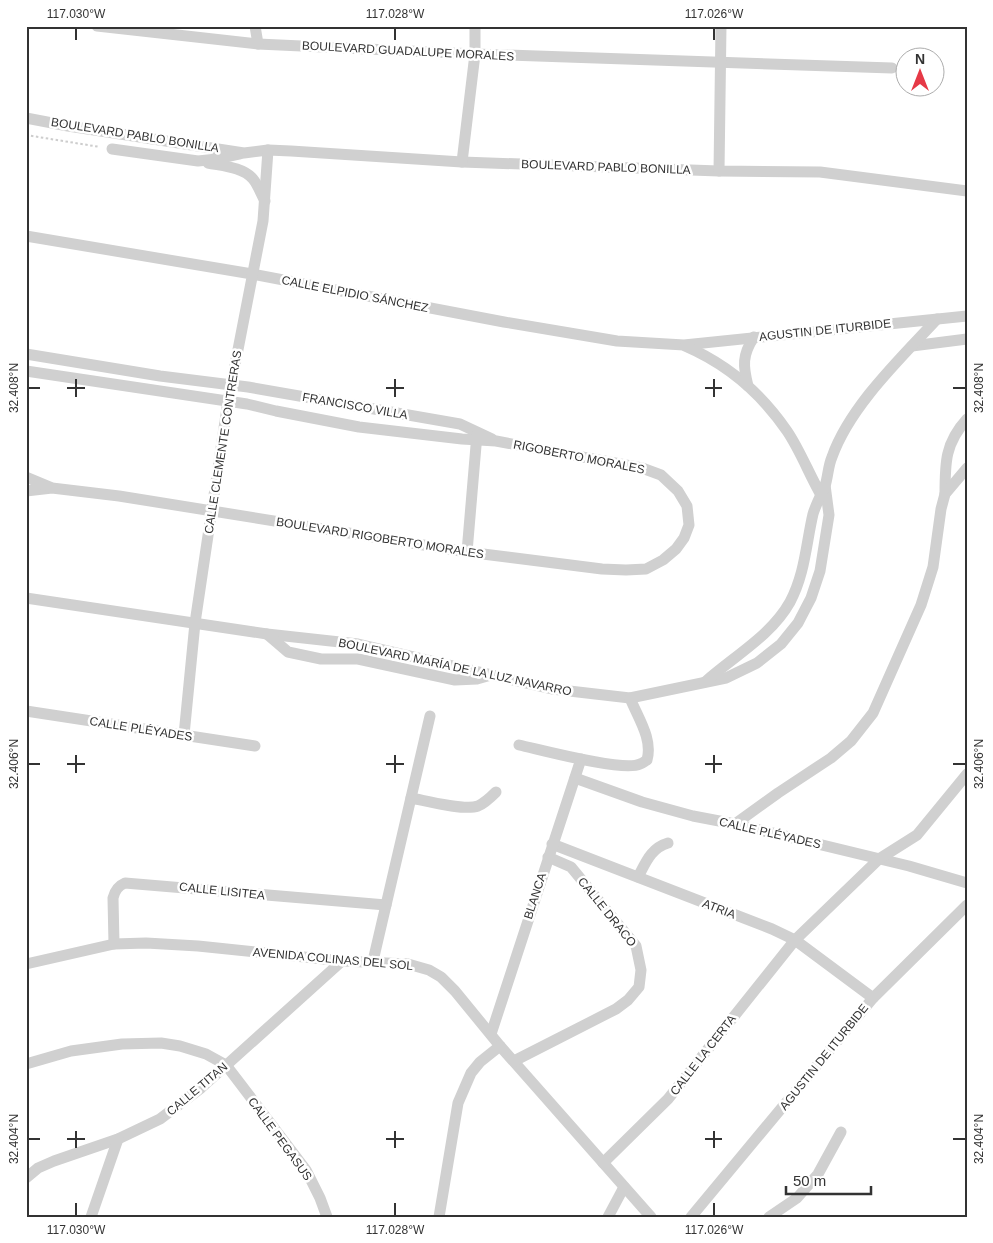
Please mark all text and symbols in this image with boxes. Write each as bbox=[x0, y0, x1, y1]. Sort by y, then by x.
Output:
text: 117.030°W bbox=[47, 7, 106, 21]
text: 117.028°W bbox=[366, 7, 425, 21]
text: 117.026°W bbox=[685, 7, 744, 21]
street label: BOULEVARD GUADALUPE MORALES bbox=[302, 38, 514, 64]
north arrow bbox=[896, 48, 946, 98]
text: N bbox=[915, 51, 925, 67]
street label: BOULEVARD PABLO BONILLA bbox=[50, 115, 220, 155]
street label: BOULEVARD PABLO BONILLA bbox=[521, 157, 691, 177]
street label: CALLE ELPIDIO SÁNCHEZ bbox=[280, 272, 430, 315]
street label: AGUSTIN DE ITURBIDE bbox=[758, 316, 892, 344]
street label: CALLE CLEMENTE CONTRERAS bbox=[202, 349, 244, 535]
text: 32.408°N bbox=[7, 363, 21, 413]
text: 32.408°N bbox=[972, 363, 986, 413]
street label: FRANCISCO VILLA bbox=[301, 390, 409, 422]
street label: RIGOBERTO MORALES bbox=[512, 437, 646, 477]
street label: BOULEVARD RIGOBERTO MORALES bbox=[275, 515, 485, 561]
street label: BOULEVARD MARÍA DE LA LUZ NAVARRO bbox=[337, 634, 573, 699]
street label: CALLE PLÉYADES bbox=[89, 713, 194, 744]
text: 32.406°N bbox=[7, 739, 21, 789]
text: 32.406°N bbox=[972, 739, 986, 789]
street label: CALLE PLÉYADES bbox=[718, 814, 822, 851]
street label: BLANCA bbox=[521, 871, 549, 921]
street label: CALLE DRACO bbox=[575, 875, 639, 949]
street label: CALLE LISITEA bbox=[178, 880, 266, 902]
street label: ATRIA bbox=[700, 896, 738, 922]
street label: AVENIDA COLINAS DEL SOL bbox=[252, 945, 414, 973]
street label: AGUSTIN DE ITURBIDE bbox=[777, 1001, 871, 1113]
street label: CALLE LA CERTA bbox=[667, 1012, 739, 1098]
street label: CALLE TITAN bbox=[164, 1060, 230, 1118]
street label: CALLE PEGASUS bbox=[245, 1095, 315, 1183]
text: 32.404°N bbox=[7, 1114, 21, 1164]
text: 32.404°N bbox=[972, 1114, 986, 1164]
scale bar bbox=[786, 1163, 870, 1195]
text: 50 m bbox=[793, 1172, 826, 1189]
text: 117.030°W bbox=[47, 1223, 106, 1237]
text: 117.028°W bbox=[366, 1223, 425, 1237]
text: 117.026°W bbox=[685, 1223, 744, 1237]

